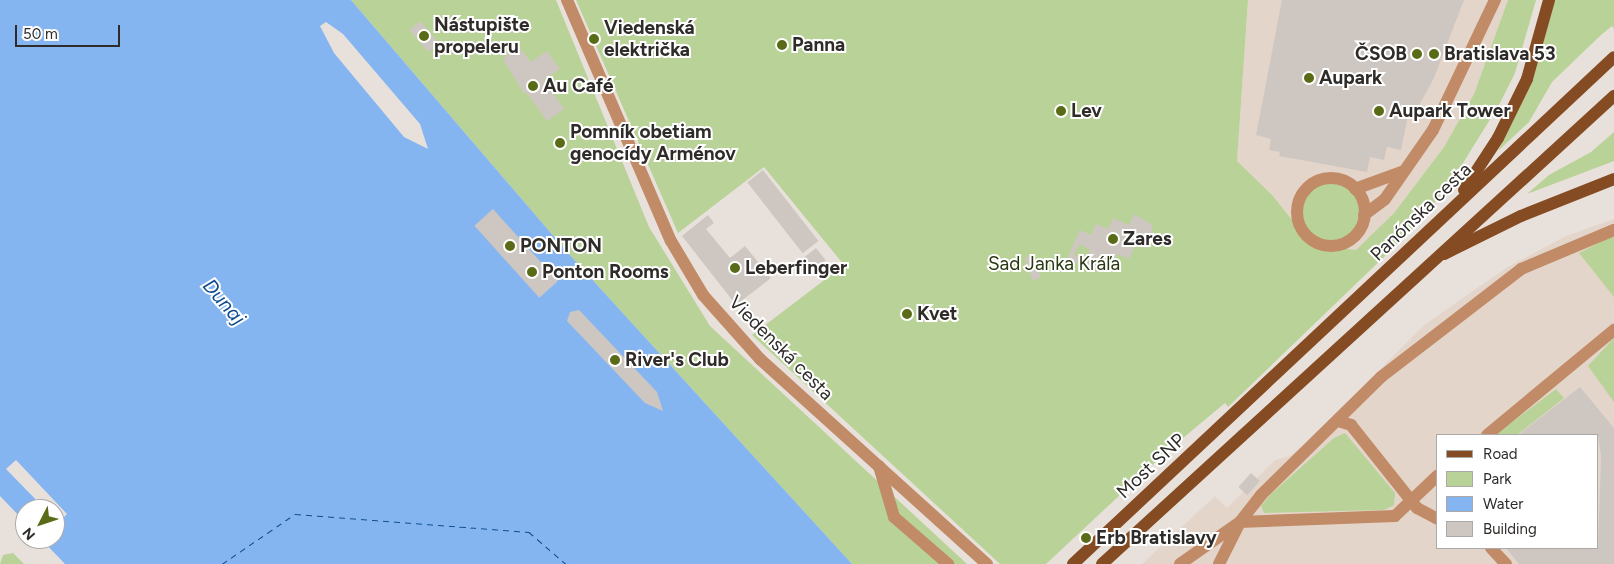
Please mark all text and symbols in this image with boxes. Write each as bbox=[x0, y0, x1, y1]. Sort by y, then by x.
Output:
place label: Nástupište propeleru bbox=[434, 14, 530, 58]
scale bar bbox=[18, 15, 122, 47]
place label: Viedenská električka bbox=[604, 17, 694, 61]
text: 50 m bbox=[23, 25, 58, 43]
marker: Nástupište propeleru bbox=[418, 30, 430, 42]
marker: Viedenská električka bbox=[588, 33, 600, 45]
place label: Panna bbox=[792, 34, 845, 56]
marker: Panna bbox=[776, 39, 788, 51]
place label: ČSOB bbox=[1355, 43, 1407, 65]
place label: Bratislava 53 bbox=[1444, 43, 1555, 65]
marker: ČSOB bbox=[1411, 48, 1423, 60]
marker: Bratislava 53 bbox=[1428, 48, 1440, 60]
place label: Aupark bbox=[1319, 67, 1382, 89]
marker: Aupark bbox=[1303, 72, 1315, 84]
place label: Au Café bbox=[543, 75, 614, 97]
marker: Au Café bbox=[527, 80, 539, 92]
place label: Lev bbox=[1071, 100, 1102, 122]
place label: Aupark Tower bbox=[1389, 100, 1511, 122]
marker: Lev bbox=[1055, 105, 1067, 117]
marker: Aupark Tower bbox=[1373, 105, 1385, 117]
place label: Pomník obetiam genocídy Arménov bbox=[570, 121, 736, 165]
marker: Pomník obetiam genocídy Arménov bbox=[554, 137, 566, 149]
street label: Panónska cesta bbox=[1366, 158, 1476, 266]
place label: Zares bbox=[1123, 228, 1172, 250]
marker: Zares bbox=[1107, 233, 1119, 245]
place label: PONTON bbox=[520, 235, 602, 257]
marker: PONTON bbox=[504, 240, 516, 252]
park label: Sad Janka Kráľa bbox=[988, 253, 1120, 275]
place label: Leberfinger bbox=[745, 257, 847, 279]
place label: Ponton Rooms bbox=[542, 261, 669, 283]
marker: Leberfinger bbox=[729, 262, 741, 274]
marker: Ponton Rooms bbox=[526, 266, 538, 278]
water label: Dunaj bbox=[198, 274, 250, 330]
street label: Viedenská cesta bbox=[724, 291, 838, 405]
place label: Kvet bbox=[917, 303, 958, 325]
marker: Kvet bbox=[901, 308, 913, 320]
place label: River's Club bbox=[625, 349, 729, 371]
marker: River's Club bbox=[609, 354, 621, 366]
street label: Most SNP bbox=[1112, 429, 1190, 503]
legend bbox=[1436, 434, 1599, 549]
text: Road bbox=[1483, 445, 1518, 463]
text: Park bbox=[1483, 470, 1512, 488]
text: Water bbox=[1483, 495, 1523, 513]
north arrow bbox=[15, 499, 65, 549]
text: Building bbox=[1483, 520, 1537, 538]
text: N bbox=[19, 524, 39, 543]
place label: Erb Bratislavy bbox=[1096, 527, 1217, 549]
marker: Erb Bratislavy bbox=[1080, 532, 1092, 544]

